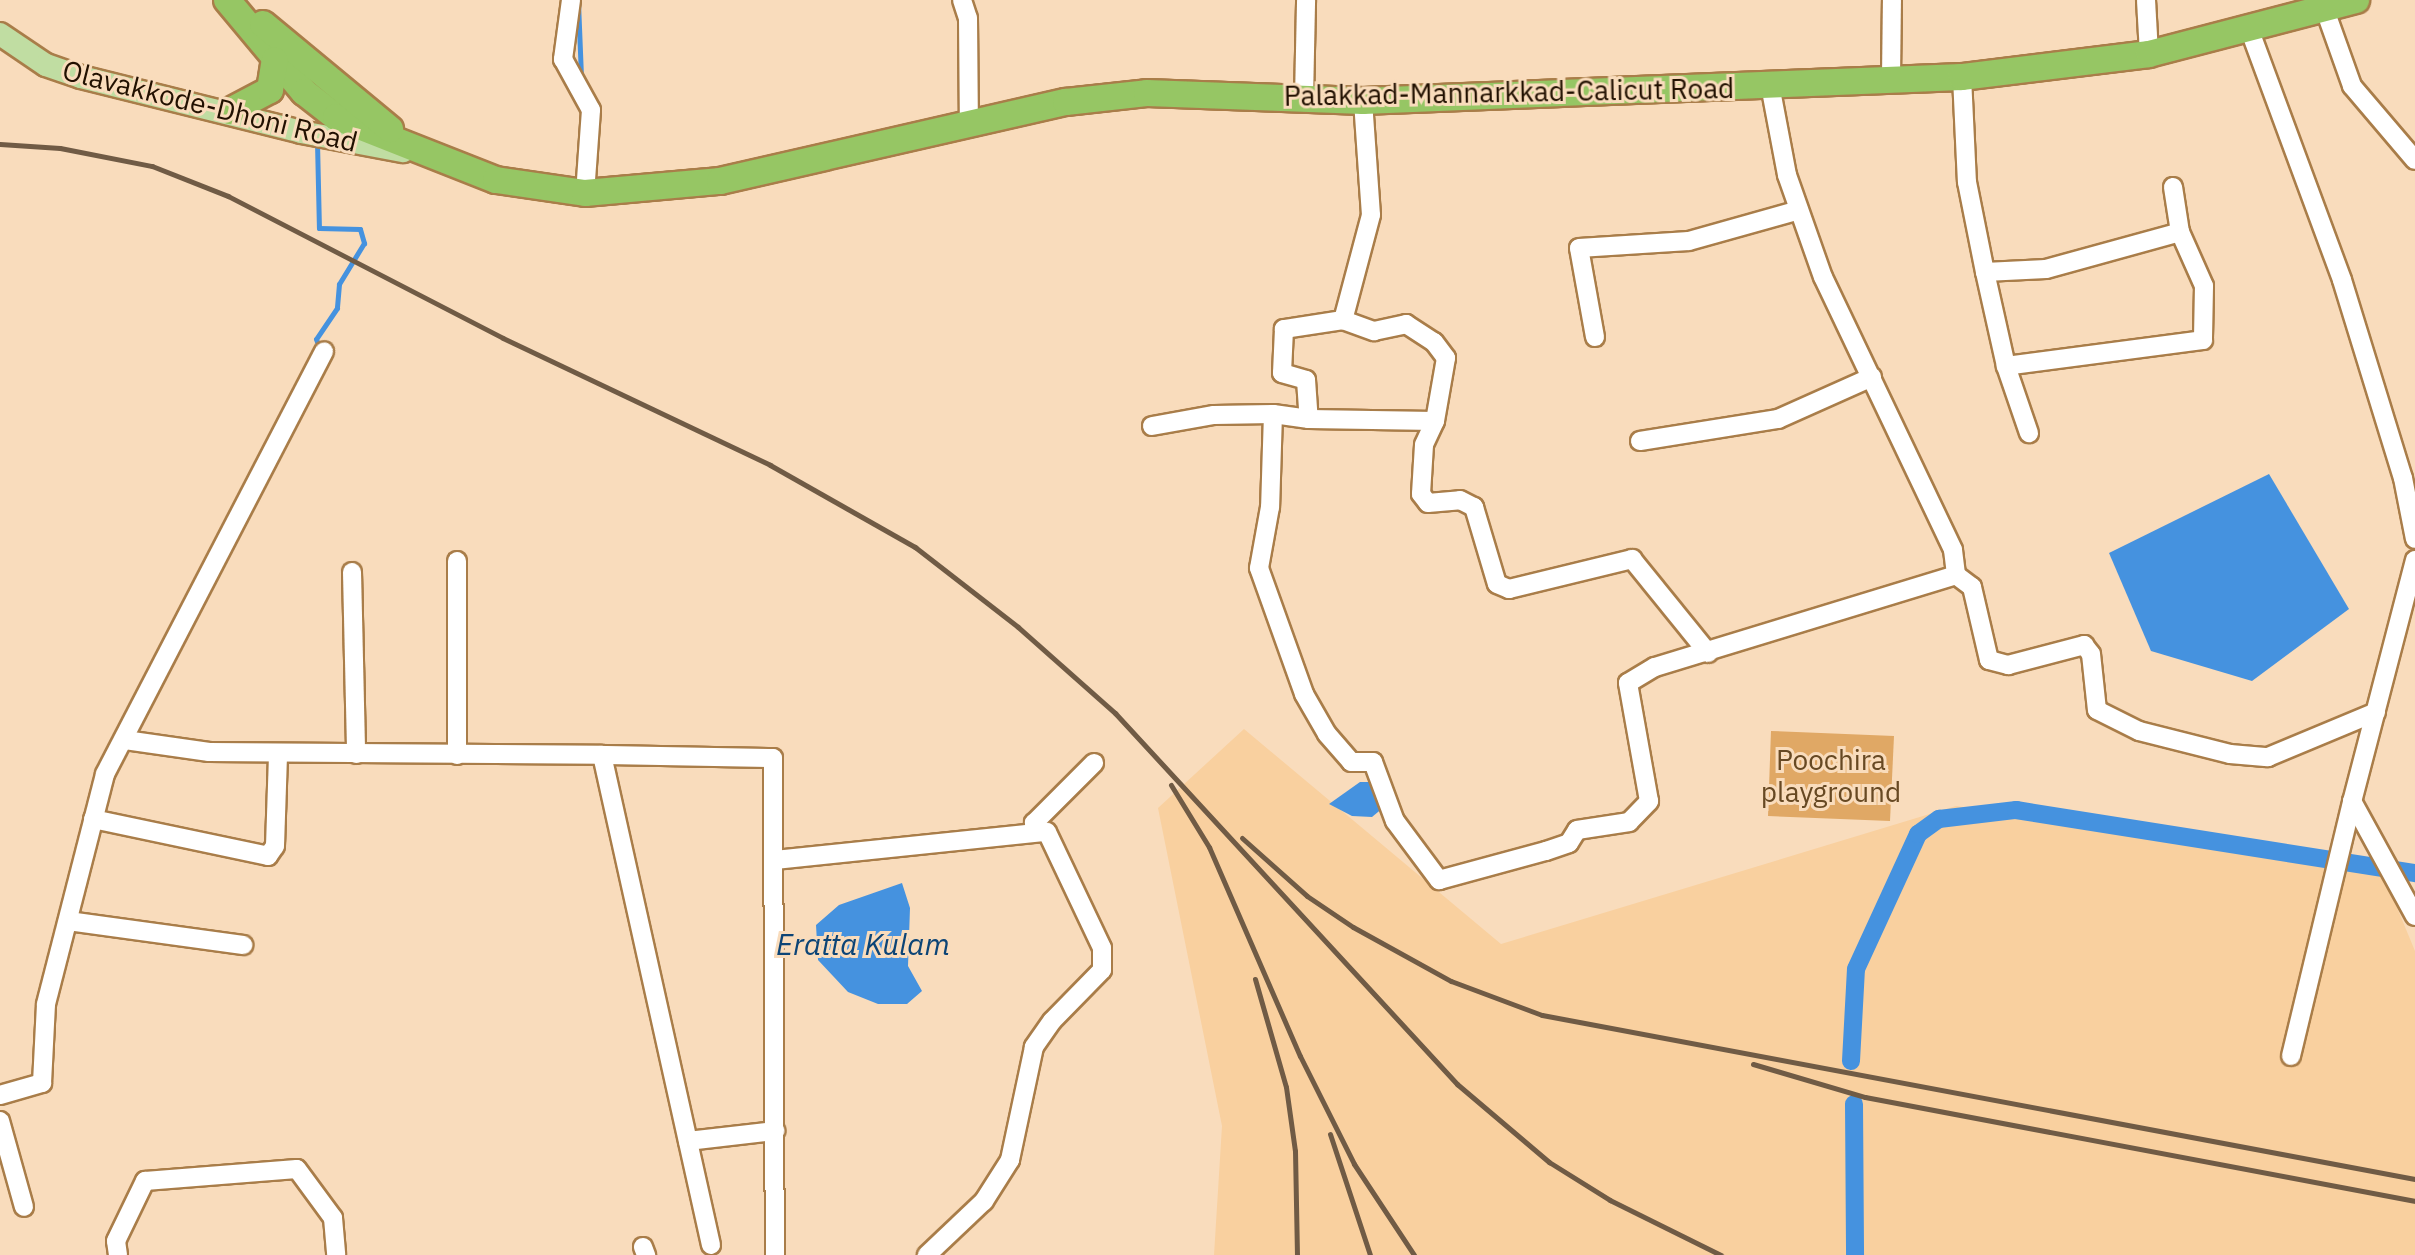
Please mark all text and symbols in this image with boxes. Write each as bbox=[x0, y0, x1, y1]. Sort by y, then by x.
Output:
street label: Olavakkode-Dhoni Road bbox=[59, 53, 361, 159]
street label: Palakkad-Mannarkkad-Calicut Road bbox=[1283, 71, 1735, 113]
park label: Poochira playground bbox=[1761, 743, 1901, 809]
water label: Eratta Kulam bbox=[776, 926, 950, 962]

